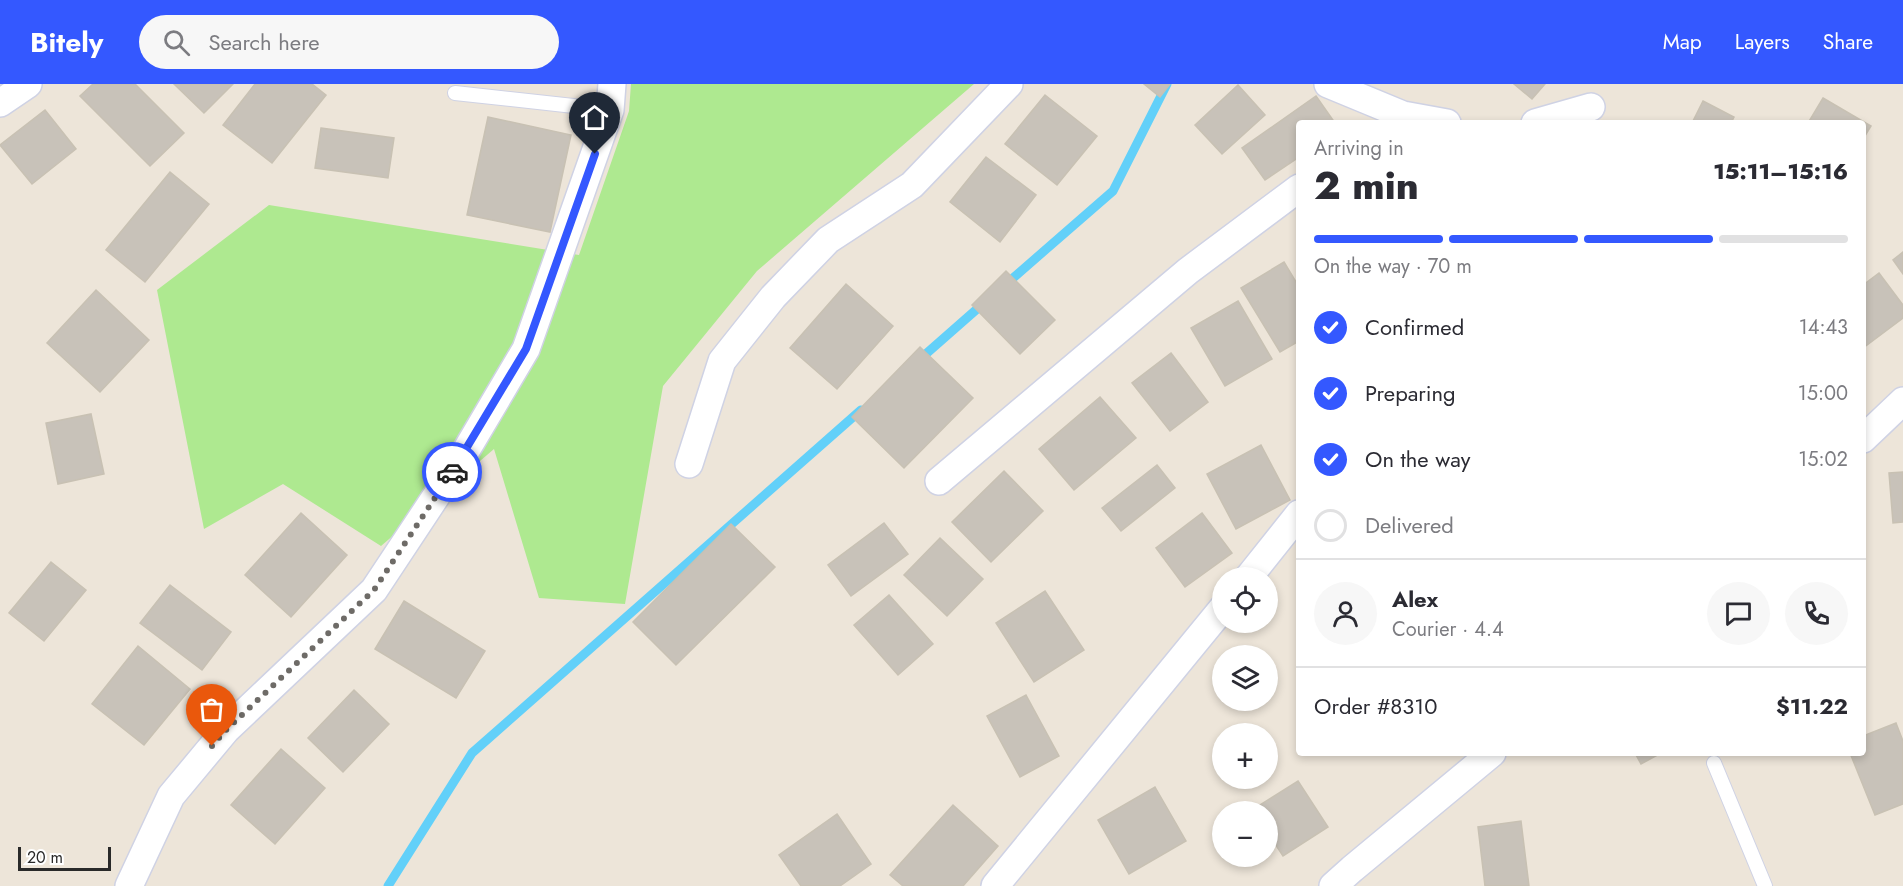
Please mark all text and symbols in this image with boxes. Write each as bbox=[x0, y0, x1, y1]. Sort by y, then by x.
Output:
search box bbox=[139, 15, 559, 69]
text: Bitely bbox=[30, 22, 103, 63]
icon: search bbox=[160, 26, 193, 59]
text: Search here bbox=[208, 26, 320, 58]
text: Map bbox=[1663, 27, 1702, 57]
text: Layers bbox=[1735, 27, 1790, 57]
text: Share bbox=[1823, 27, 1873, 57]
pin bbox=[569, 92, 620, 154]
icon: home bbox=[578, 101, 611, 134]
text: Arriving in bbox=[1314, 134, 1404, 163]
text: 15:11–15:16 bbox=[1713, 155, 1848, 187]
text: 2 min bbox=[1314, 157, 1419, 214]
text: On the way · 70 m bbox=[1314, 252, 1472, 281]
icon: check bbox=[1314, 311, 1347, 344]
text: Confirmed bbox=[1365, 311, 1464, 343]
text: 14:43 bbox=[1799, 313, 1848, 342]
icon: check bbox=[1314, 377, 1347, 410]
text: Preparing bbox=[1365, 377, 1456, 409]
text: 15:00 bbox=[1798, 379, 1848, 408]
courier bbox=[422, 442, 482, 502]
icon: check bbox=[1314, 443, 1347, 476]
text: On the way bbox=[1365, 443, 1470, 475]
text: 15:02 bbox=[1798, 445, 1848, 474]
icon: car bbox=[436, 456, 469, 489]
text: Delivered bbox=[1365, 509, 1454, 541]
map controls bbox=[1212, 567, 1278, 867]
button: locate bbox=[1212, 567, 1278, 633]
button: person bbox=[1314, 582, 1377, 645]
button: chat bbox=[1707, 582, 1770, 645]
button: phone bbox=[1785, 582, 1848, 645]
text: Alex bbox=[1392, 583, 1438, 615]
text: Courier · 4.4 bbox=[1392, 615, 1504, 644]
button: layers bbox=[1212, 645, 1278, 711]
pin bbox=[186, 684, 237, 746]
text: Order #8310 bbox=[1314, 690, 1437, 722]
text: $11.22 bbox=[1776, 690, 1848, 722]
icon: bag bbox=[195, 693, 228, 726]
button: + bbox=[1212, 723, 1278, 789]
button: − bbox=[1212, 801, 1278, 867]
scale bar bbox=[18, 844, 111, 872]
text: 20 m bbox=[27, 846, 63, 869]

